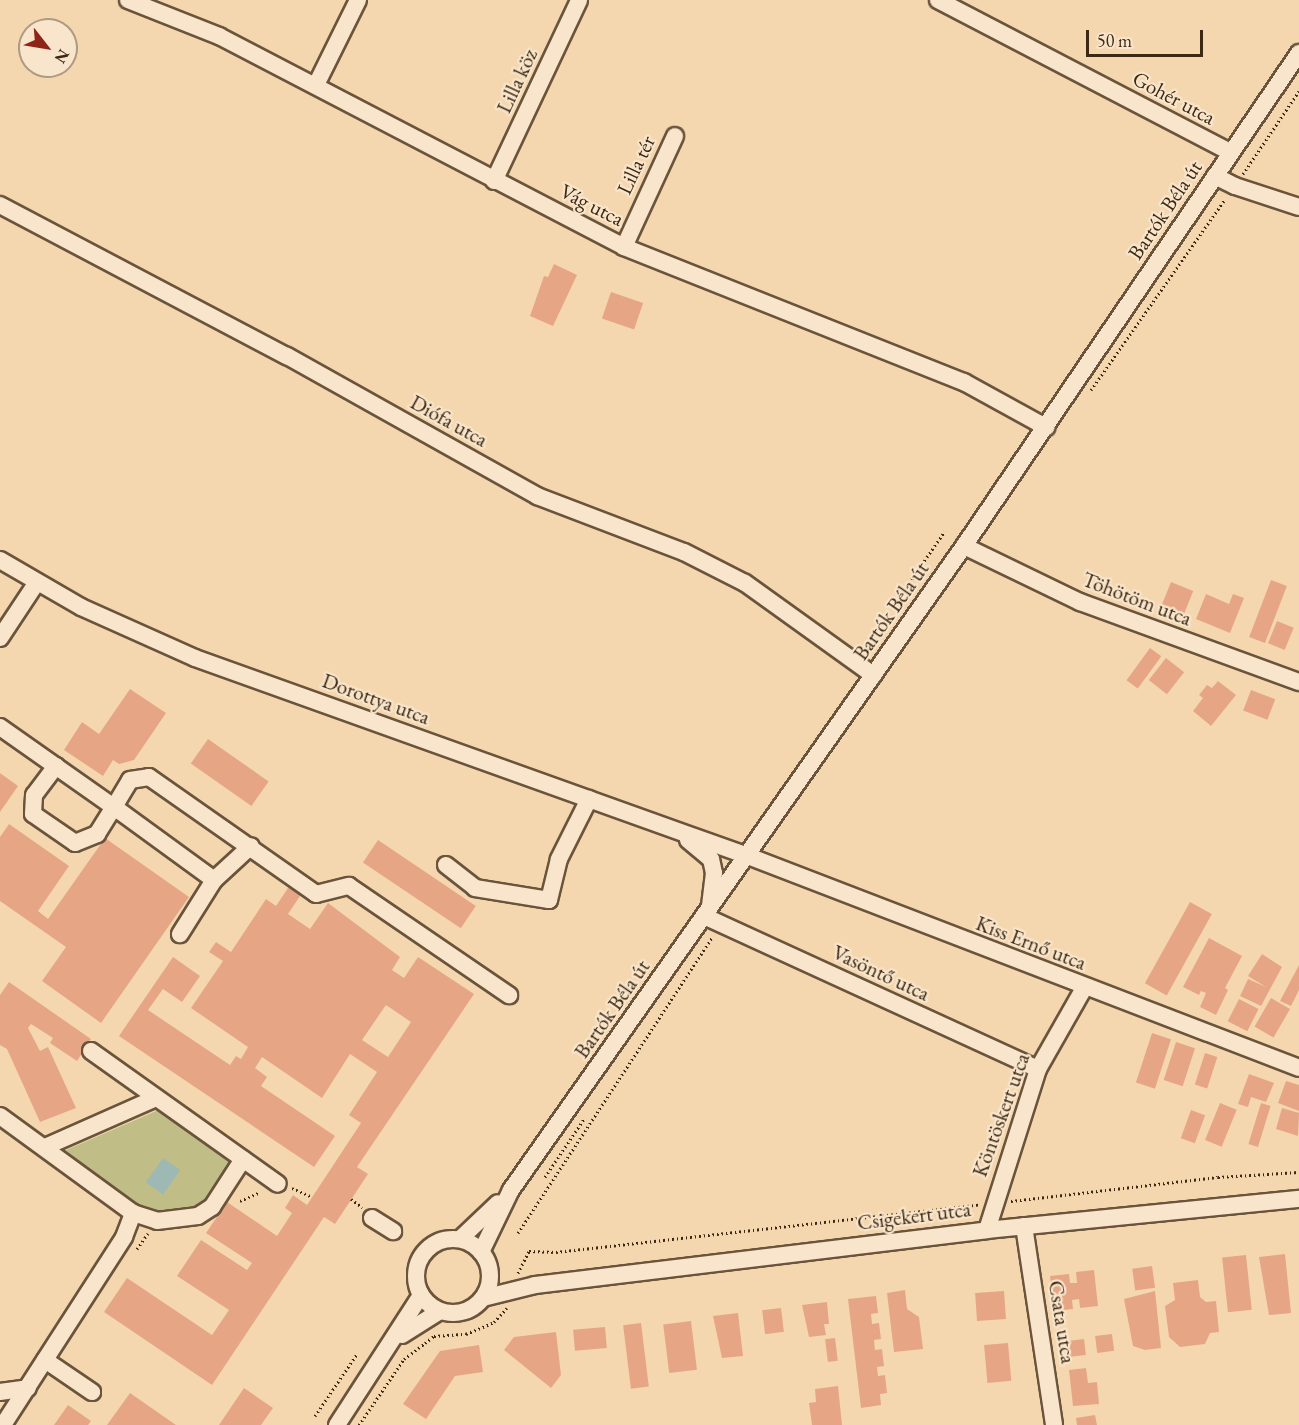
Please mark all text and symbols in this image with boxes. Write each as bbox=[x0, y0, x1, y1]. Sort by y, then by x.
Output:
north arrow bbox=[18, 18, 78, 78]
scale bar bbox=[1089, 18, 1206, 56]
text: 50 m bbox=[1097, 29, 1132, 52]
street label: Lilla köz bbox=[491, 45, 543, 117]
text: N bbox=[50, 46, 74, 67]
street label: Gohér utca bbox=[1128, 66, 1220, 130]
street label: Lilla tér bbox=[612, 132, 660, 198]
street label: Bartók Béla út bbox=[1123, 156, 1207, 264]
street label: Vág utca bbox=[556, 178, 628, 232]
street label: Diófa utca bbox=[406, 390, 492, 452]
street label: Bartók Béla út bbox=[848, 557, 934, 665]
street label: Töhötöm utca bbox=[1079, 567, 1195, 631]
street label: Dorottya utca bbox=[319, 668, 433, 730]
street label: Kiss Ernő utca bbox=[972, 910, 1090, 976]
street label: Vasöntő utca bbox=[828, 940, 934, 1006]
street label: Bartók Béla út bbox=[569, 955, 655, 1063]
street label: Köntöskert utca bbox=[967, 1050, 1035, 1180]
street label: Csigekert utca bbox=[856, 1197, 972, 1235]
street label: Csata utca bbox=[1043, 1279, 1081, 1365]

